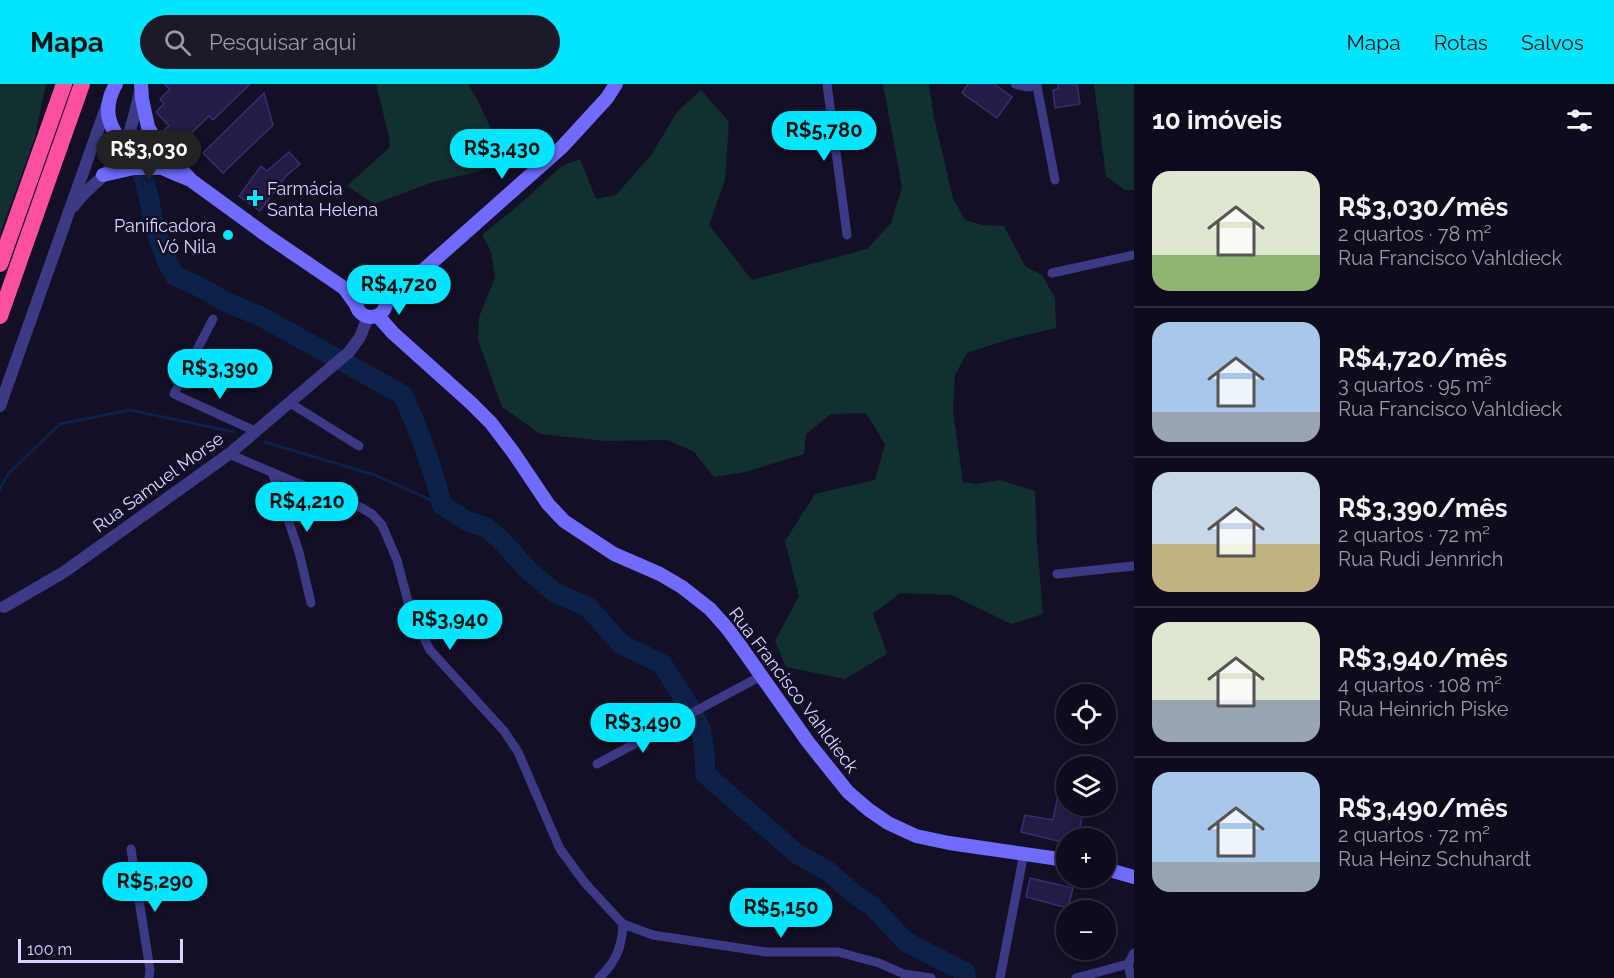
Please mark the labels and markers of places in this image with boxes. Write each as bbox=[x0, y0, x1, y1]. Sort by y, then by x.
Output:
pin: R$5,780 bbox=[769, 111, 879, 162]
pin: R$3,430 bbox=[447, 129, 557, 180]
pin: R$3,030 bbox=[94, 130, 204, 181]
place label: Farmácia Santa Helena bbox=[267, 178, 378, 220]
marker: Farmácia Santa Helena bbox=[248, 191, 262, 205]
place label: Panificadora Vó Nila bbox=[114, 215, 216, 257]
marker: Panificadora Vó Nila bbox=[221, 228, 235, 242]
pin: R$4,720 bbox=[344, 265, 454, 316]
pin: R$3,390 bbox=[165, 349, 275, 400]
pin: R$4,210 bbox=[252, 482, 362, 533]
pin: R$3,940 bbox=[395, 600, 505, 651]
pin: R$3,490 bbox=[588, 703, 698, 754]
pin: R$5,290 bbox=[100, 862, 210, 913]
pin: R$5,150 bbox=[726, 888, 836, 939]

